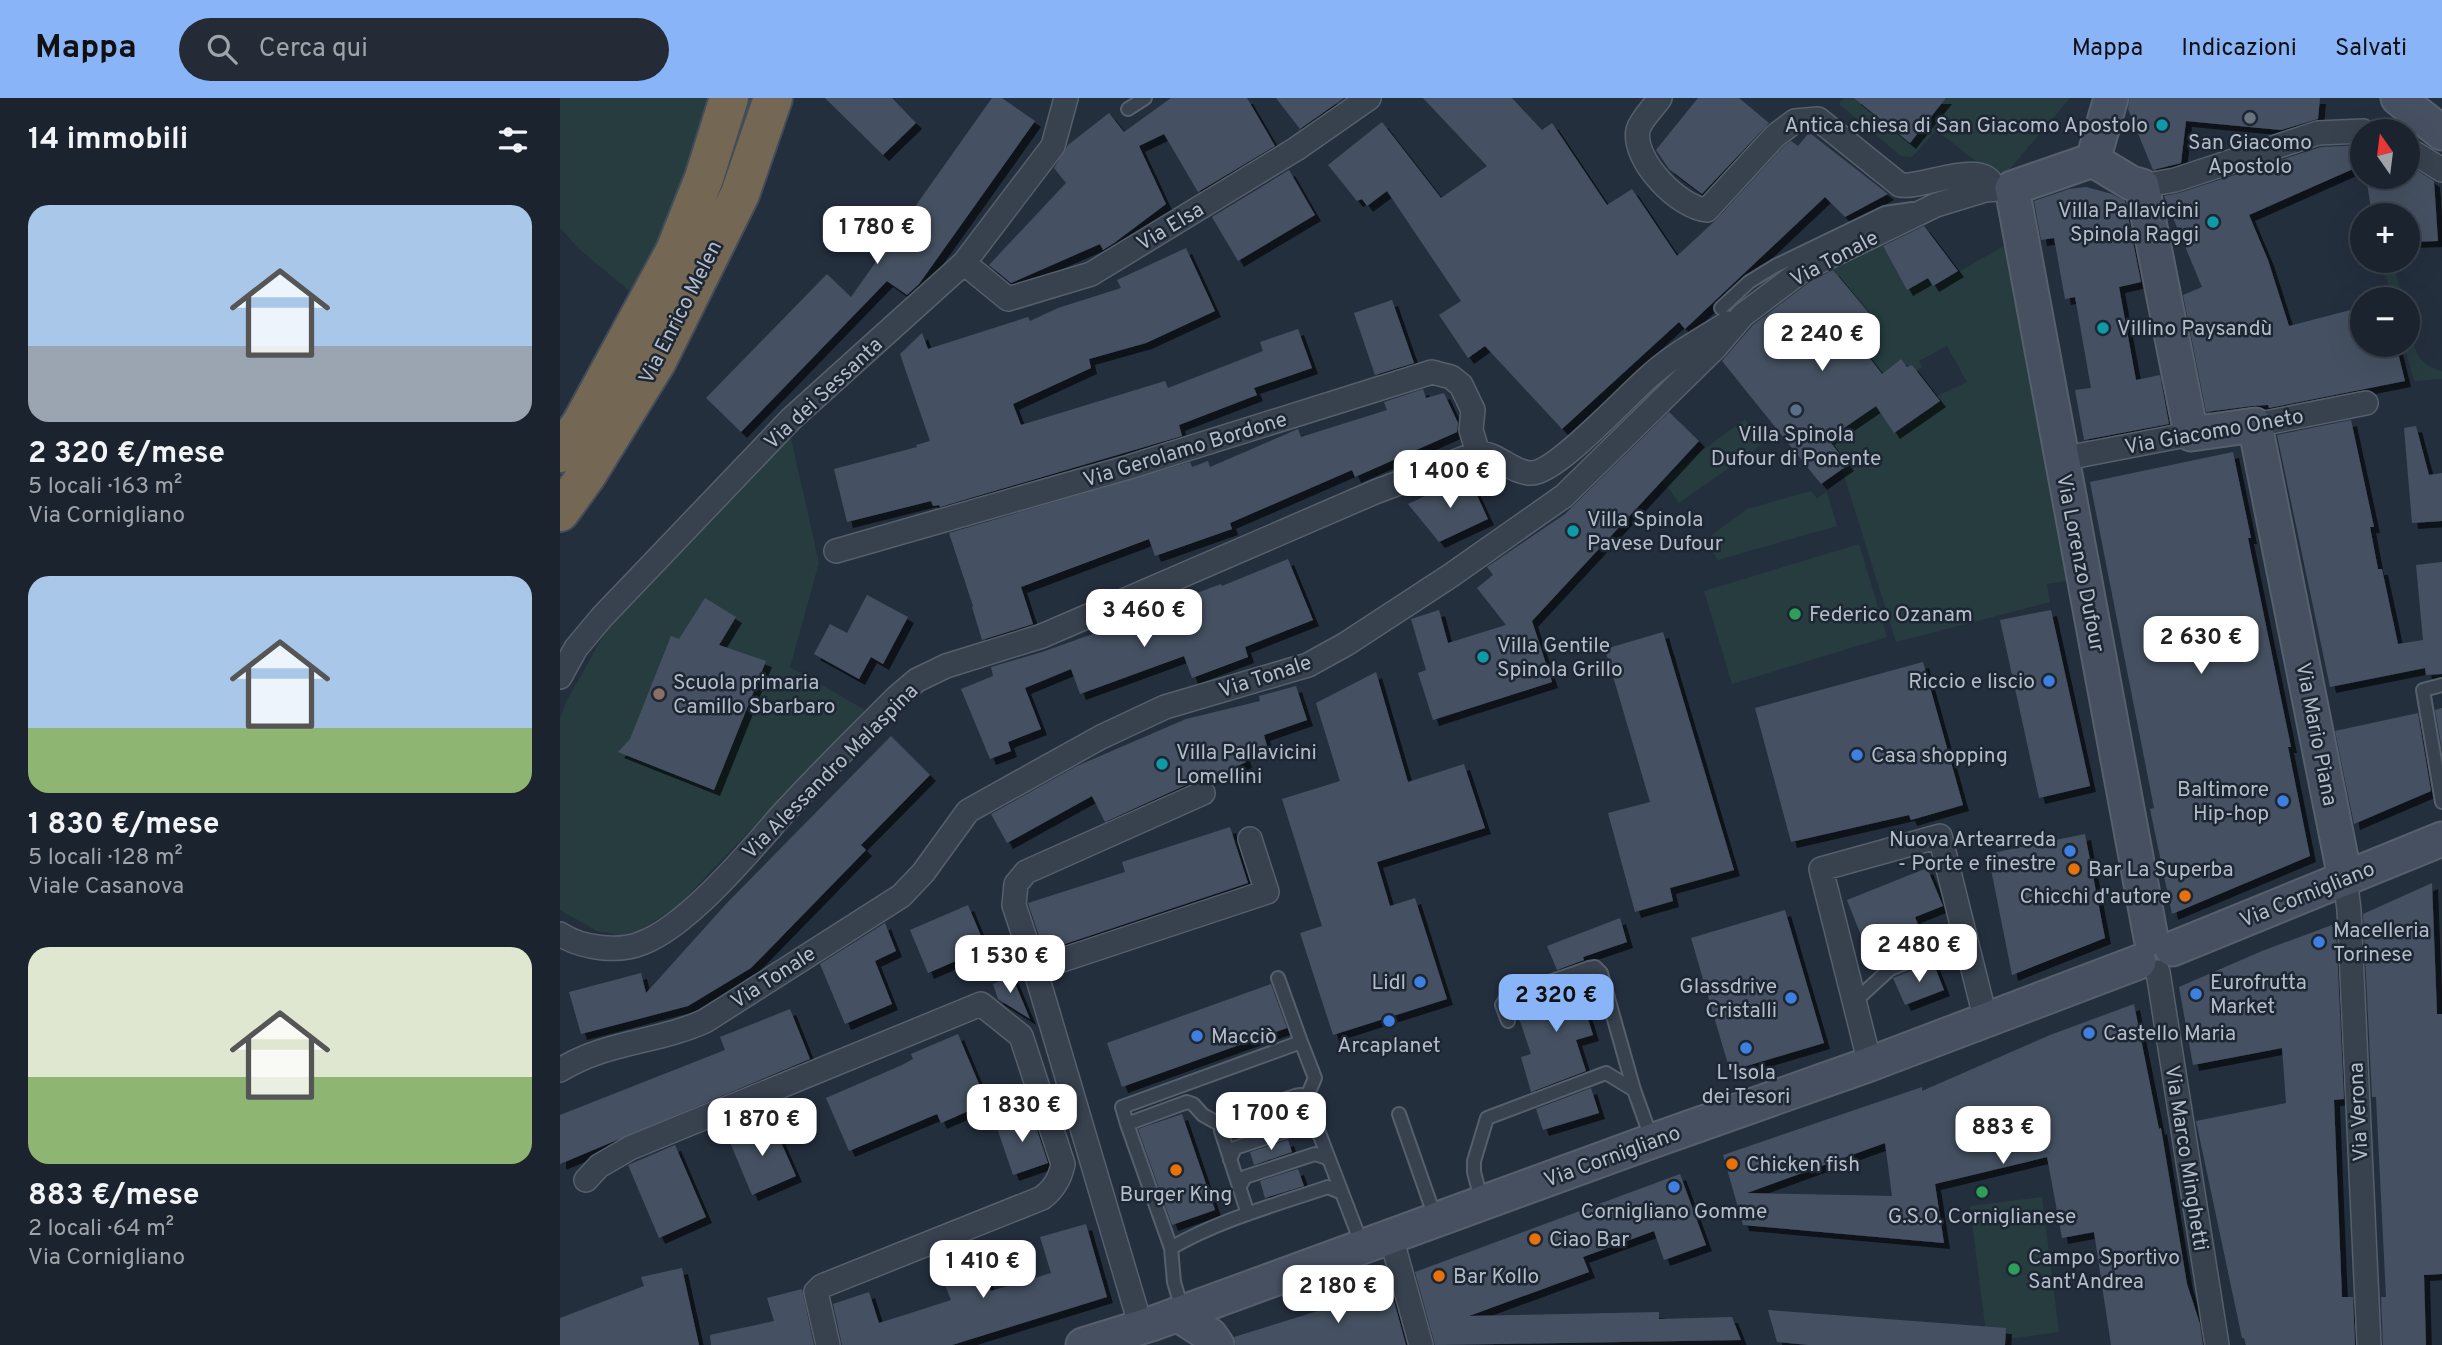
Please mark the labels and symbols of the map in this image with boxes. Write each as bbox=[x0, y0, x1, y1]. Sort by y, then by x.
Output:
marker: San Giacomo Apostolo bbox=[2242, 110, 2258, 126]
place label: Antica chiesa di San Giacomo Apostolo bbox=[1784, 113, 2148, 140]
marker: Antica chiesa di San Giacomo Apostolo bbox=[2154, 117, 2170, 133]
north arrow bbox=[2350, 119, 2420, 189]
place label: San Giacomo Apostolo bbox=[2188, 130, 2312, 181]
street label: Via Elsa bbox=[1132, 197, 1209, 258]
place label: Villa Pallavicini Spinola Raggi bbox=[2058, 198, 2199, 249]
pin: 1 780 € bbox=[812, 206, 942, 266]
marker: Villa Pallavicini Spinola Raggi bbox=[2205, 214, 2221, 230]
street label: Via Tonale bbox=[1786, 225, 1883, 294]
street label: Via Enrico Melen bbox=[634, 236, 729, 389]
pin: 2 240 € bbox=[1757, 314, 1887, 373]
place label: Villino Paysandù bbox=[2117, 316, 2272, 343]
marker: Villino Paysandù bbox=[2095, 320, 2111, 336]
street label: Via dei Sessanta bbox=[759, 332, 889, 456]
marker: Villa Spinola Dufour di Ponente bbox=[1788, 402, 1804, 418]
street label: Via Giacomo Oneto bbox=[2123, 403, 2306, 462]
street label: Via Gerolamo Bordone bbox=[1080, 407, 1291, 494]
place label: Villa Spinola Dufour di Ponente bbox=[1711, 422, 1881, 473]
pin: 1 400 € bbox=[1385, 450, 1515, 510]
street label: Via Lorenzo Dufour bbox=[2049, 472, 2110, 655]
place label: Villa Spinola Pavese Dufour bbox=[1587, 507, 1723, 558]
marker: Villa Spinola Pavese Dufour bbox=[1565, 523, 1581, 539]
pin: 3 460 € bbox=[1079, 589, 1209, 649]
place label: Federico Ozanam bbox=[1809, 602, 1973, 629]
marker: Federico Ozanam bbox=[1787, 606, 1803, 622]
pin: 2 630 € bbox=[2136, 616, 2266, 676]
place label: Villa Gentile Spinola Grillo bbox=[1497, 633, 1623, 684]
marker: Villa Gentile Spinola Grillo bbox=[1475, 649, 1491, 665]
street label: Via Tonale bbox=[1216, 650, 1315, 705]
street label: Via Mario Piana bbox=[2288, 660, 2343, 808]
place label: Riccio e liscio bbox=[1908, 669, 2035, 696]
place label: Scuola primaria Camillo Sbarbaro bbox=[673, 670, 836, 721]
marker: Riccio e liscio bbox=[2041, 673, 2057, 689]
street label: Via Alessandro Malaspina bbox=[737, 678, 925, 866]
marker: Scuola primaria Camillo Sbarbaro bbox=[651, 686, 667, 702]
place label: Villa Pallavicini Lomellini bbox=[1176, 740, 1317, 791]
place label: Casa shopping bbox=[1871, 743, 2008, 770]
marker: Casa shopping bbox=[1849, 747, 1865, 763]
marker: Villa Pallavicini Lomellini bbox=[1154, 756, 1170, 772]
place label: Baltimore Hip-hop bbox=[2177, 777, 2269, 828]
marker: Baltimore Hip-hop bbox=[2275, 793, 2291, 809]
place label: Nuova Artearreda - Porte e finestre bbox=[1889, 827, 2056, 878]
marker: Nuova Artearreda - Porte e finestre bbox=[2062, 843, 2078, 859]
street label: Via Cornigliano bbox=[2236, 856, 2379, 935]
place label: Bar La Superba bbox=[2088, 857, 2234, 884]
marker: Bar La Superba bbox=[2066, 861, 2082, 877]
place label: Chicchi d'autore bbox=[2020, 884, 2171, 911]
marker: Chicchi d'autore bbox=[2177, 888, 2193, 904]
place label: Macelleria Torinese bbox=[2333, 918, 2430, 969]
pin: 2 480 € bbox=[1854, 924, 1984, 984]
marker: Macelleria Torinese bbox=[2311, 934, 2327, 950]
pin: 1 530 € bbox=[945, 936, 1075, 995]
street label: Via Tonale bbox=[726, 941, 821, 1016]
place label: Lidl bbox=[1372, 970, 1406, 997]
place label: Eurofrutta Market bbox=[2210, 970, 2307, 1021]
marker: Lidl bbox=[1412, 974, 1428, 990]
pin: 2 320 € bbox=[1491, 974, 1621, 1034]
place label: Glassdrive Cristalli bbox=[1679, 974, 1777, 1025]
marker: Eurofrutta Market bbox=[2188, 986, 2204, 1002]
marker: Glassdrive Cristalli bbox=[1783, 990, 1799, 1006]
marker: Arcaplanet bbox=[1381, 1013, 1397, 1029]
place label: Castello Maria bbox=[2103, 1021, 2236, 1048]
place label: Macciò bbox=[1211, 1024, 1277, 1051]
marker: Castello Maria bbox=[2081, 1025, 2097, 1041]
marker: Macciò bbox=[1189, 1028, 1205, 1044]
place label: Arcaplanet bbox=[1337, 1033, 1441, 1060]
marker: L'Isola dei Tesori bbox=[1738, 1040, 1754, 1056]
place label: L'Isola dei Tesori bbox=[1702, 1060, 1790, 1111]
street label: Via Verona bbox=[2343, 1061, 2376, 1162]
street label: Via Marco Minghetti bbox=[2158, 1064, 2214, 1253]
pin: 1 830 € bbox=[957, 1084, 1087, 1144]
pin: 1 700 € bbox=[1206, 1093, 1336, 1152]
pin: 1 870 € bbox=[697, 1098, 827, 1158]
pin: 883 € bbox=[1954, 1107, 2052, 1166]
street label: Via Cornigliano bbox=[1541, 1120, 1684, 1195]
place label: Chicken fish bbox=[1746, 1152, 1860, 1179]
marker: Chicken fish bbox=[1724, 1156, 1740, 1172]
marker: Burger King bbox=[1168, 1162, 1184, 1178]
marker: Cornigliano Gomme bbox=[1666, 1179, 1682, 1195]
place label: Burger King bbox=[1120, 1182, 1232, 1209]
marker: G.S.O. Corniglianese bbox=[1974, 1184, 1990, 1200]
place label: Cornigliano Gomme bbox=[1581, 1199, 1767, 1226]
place label: G.S.O. Corniglianese bbox=[1888, 1204, 2076, 1231]
place label: Ciao Bar bbox=[1549, 1227, 1629, 1254]
marker: Ciao Bar bbox=[1527, 1231, 1543, 1247]
pin: 1 410 € bbox=[918, 1240, 1048, 1300]
place label: Campo Sportivo Sant'Andrea bbox=[2028, 1245, 2180, 1296]
marker: Campo Sportivo Sant'Andrea bbox=[2006, 1261, 2022, 1277]
place label: Bar Kollo bbox=[1453, 1264, 1539, 1291]
pin: 2 180 € bbox=[1273, 1266, 1403, 1325]
marker: Bar Kollo bbox=[1431, 1268, 1447, 1284]

